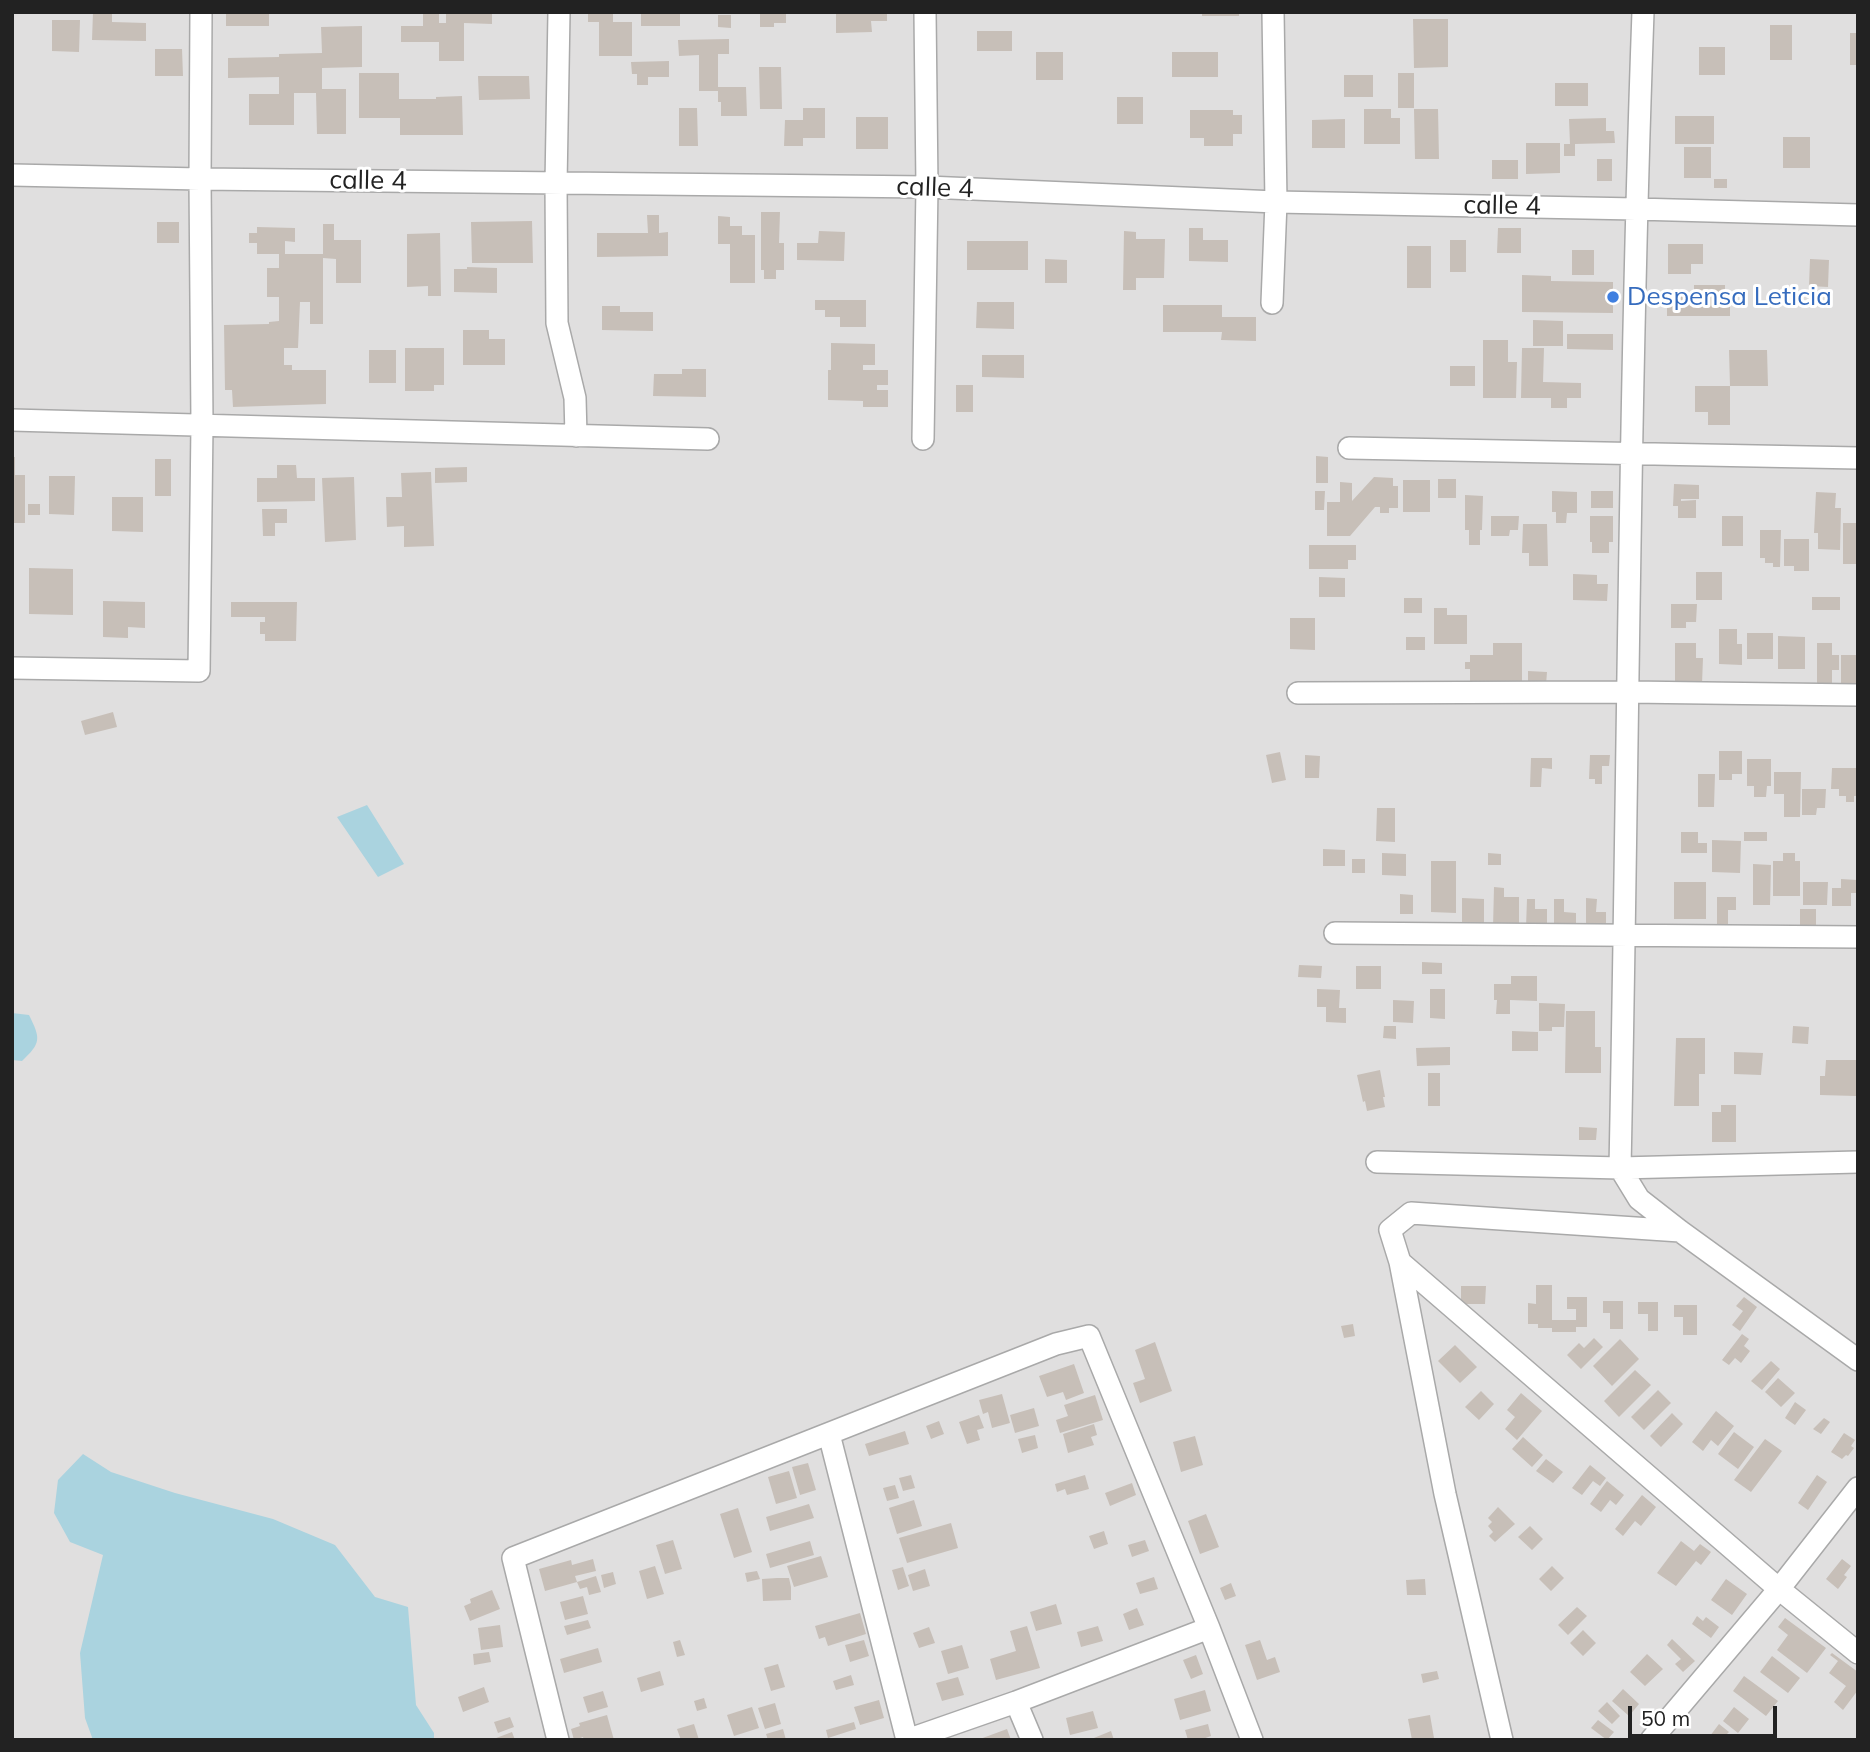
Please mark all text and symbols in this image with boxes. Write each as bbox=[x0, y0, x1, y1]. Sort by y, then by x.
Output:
street label: calle 4 bbox=[329, 165, 407, 197]
street label: calle 4 bbox=[896, 171, 974, 205]
street label: calle 4 bbox=[1463, 190, 1541, 222]
place label: Despensa Leticia bbox=[1627, 281, 1832, 313]
marker: Despensa Leticia bbox=[1605, 289, 1621, 305]
scale bar bbox=[1632, 1692, 1781, 1736]
text: 50 m bbox=[1641, 1705, 1690, 1731]

